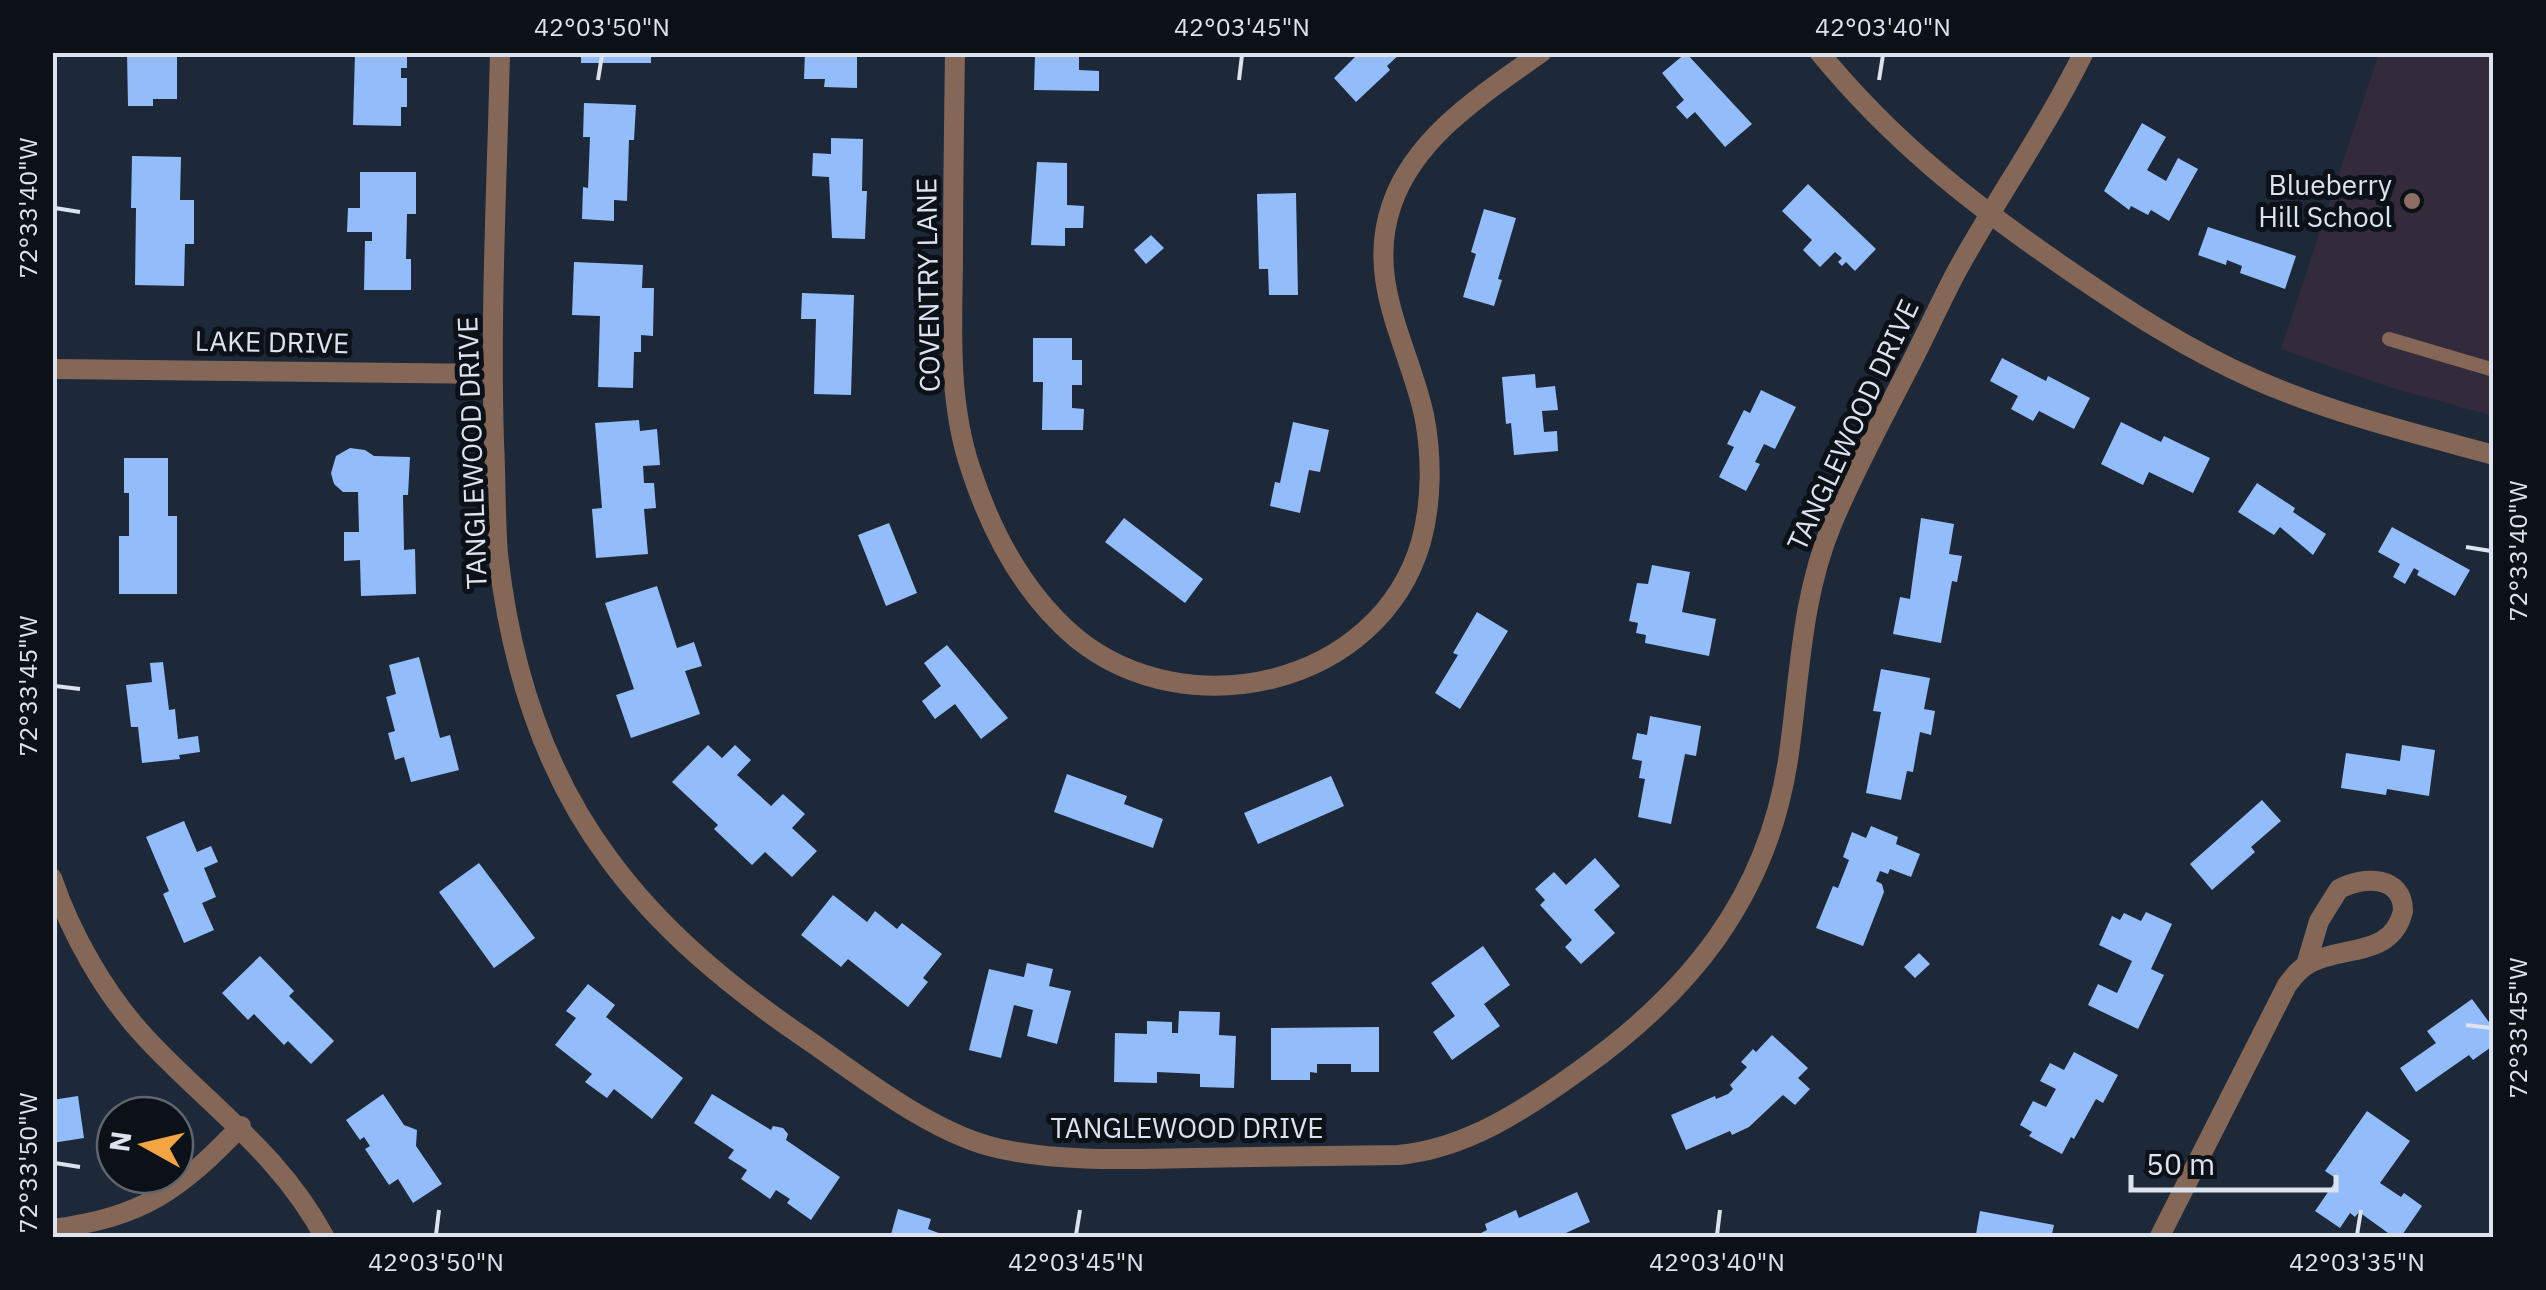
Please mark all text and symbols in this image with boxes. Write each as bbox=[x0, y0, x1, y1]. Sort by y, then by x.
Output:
text: 42°03'50"N bbox=[534, 10, 670, 43]
text: 42°03'45"N bbox=[1174, 10, 1310, 43]
text: 42°03'40"N bbox=[1815, 10, 1951, 43]
text: 72°33'40"W bbox=[11, 138, 44, 278]
place label: Blueberry Hill School bbox=[2258, 166, 2392, 235]
street label: COVENTRY LANE bbox=[907, 177, 948, 393]
marker: Blueberry Hill School bbox=[2401, 190, 2423, 212]
street label: TANGLEWOOD DRIVE bbox=[1778, 293, 1927, 556]
street label: TANGLEWOOD DRIVE bbox=[448, 316, 495, 590]
street label: LAKE DRIVE bbox=[194, 322, 350, 361]
text: 72°33'40"W bbox=[2501, 481, 2534, 621]
text: 72°33'45"W bbox=[11, 616, 44, 756]
text: 72°33'45"W bbox=[2501, 958, 2534, 1098]
text: 72°33'50"W bbox=[11, 1093, 44, 1233]
north arrow bbox=[95, 1095, 195, 1195]
street label: TANGLEWOOD DRIVE bbox=[1050, 1109, 1324, 1146]
text: N bbox=[100, 1129, 139, 1154]
scale bar bbox=[2131, 1130, 2336, 1192]
text: 50 m bbox=[2146, 1144, 2215, 1183]
text: 42°03'50"N bbox=[368, 1245, 504, 1278]
text: 42°03'45"N bbox=[1008, 1245, 1144, 1278]
text: 42°03'40"N bbox=[1649, 1245, 1785, 1278]
text: 42°03'35"N bbox=[2289, 1245, 2425, 1278]

